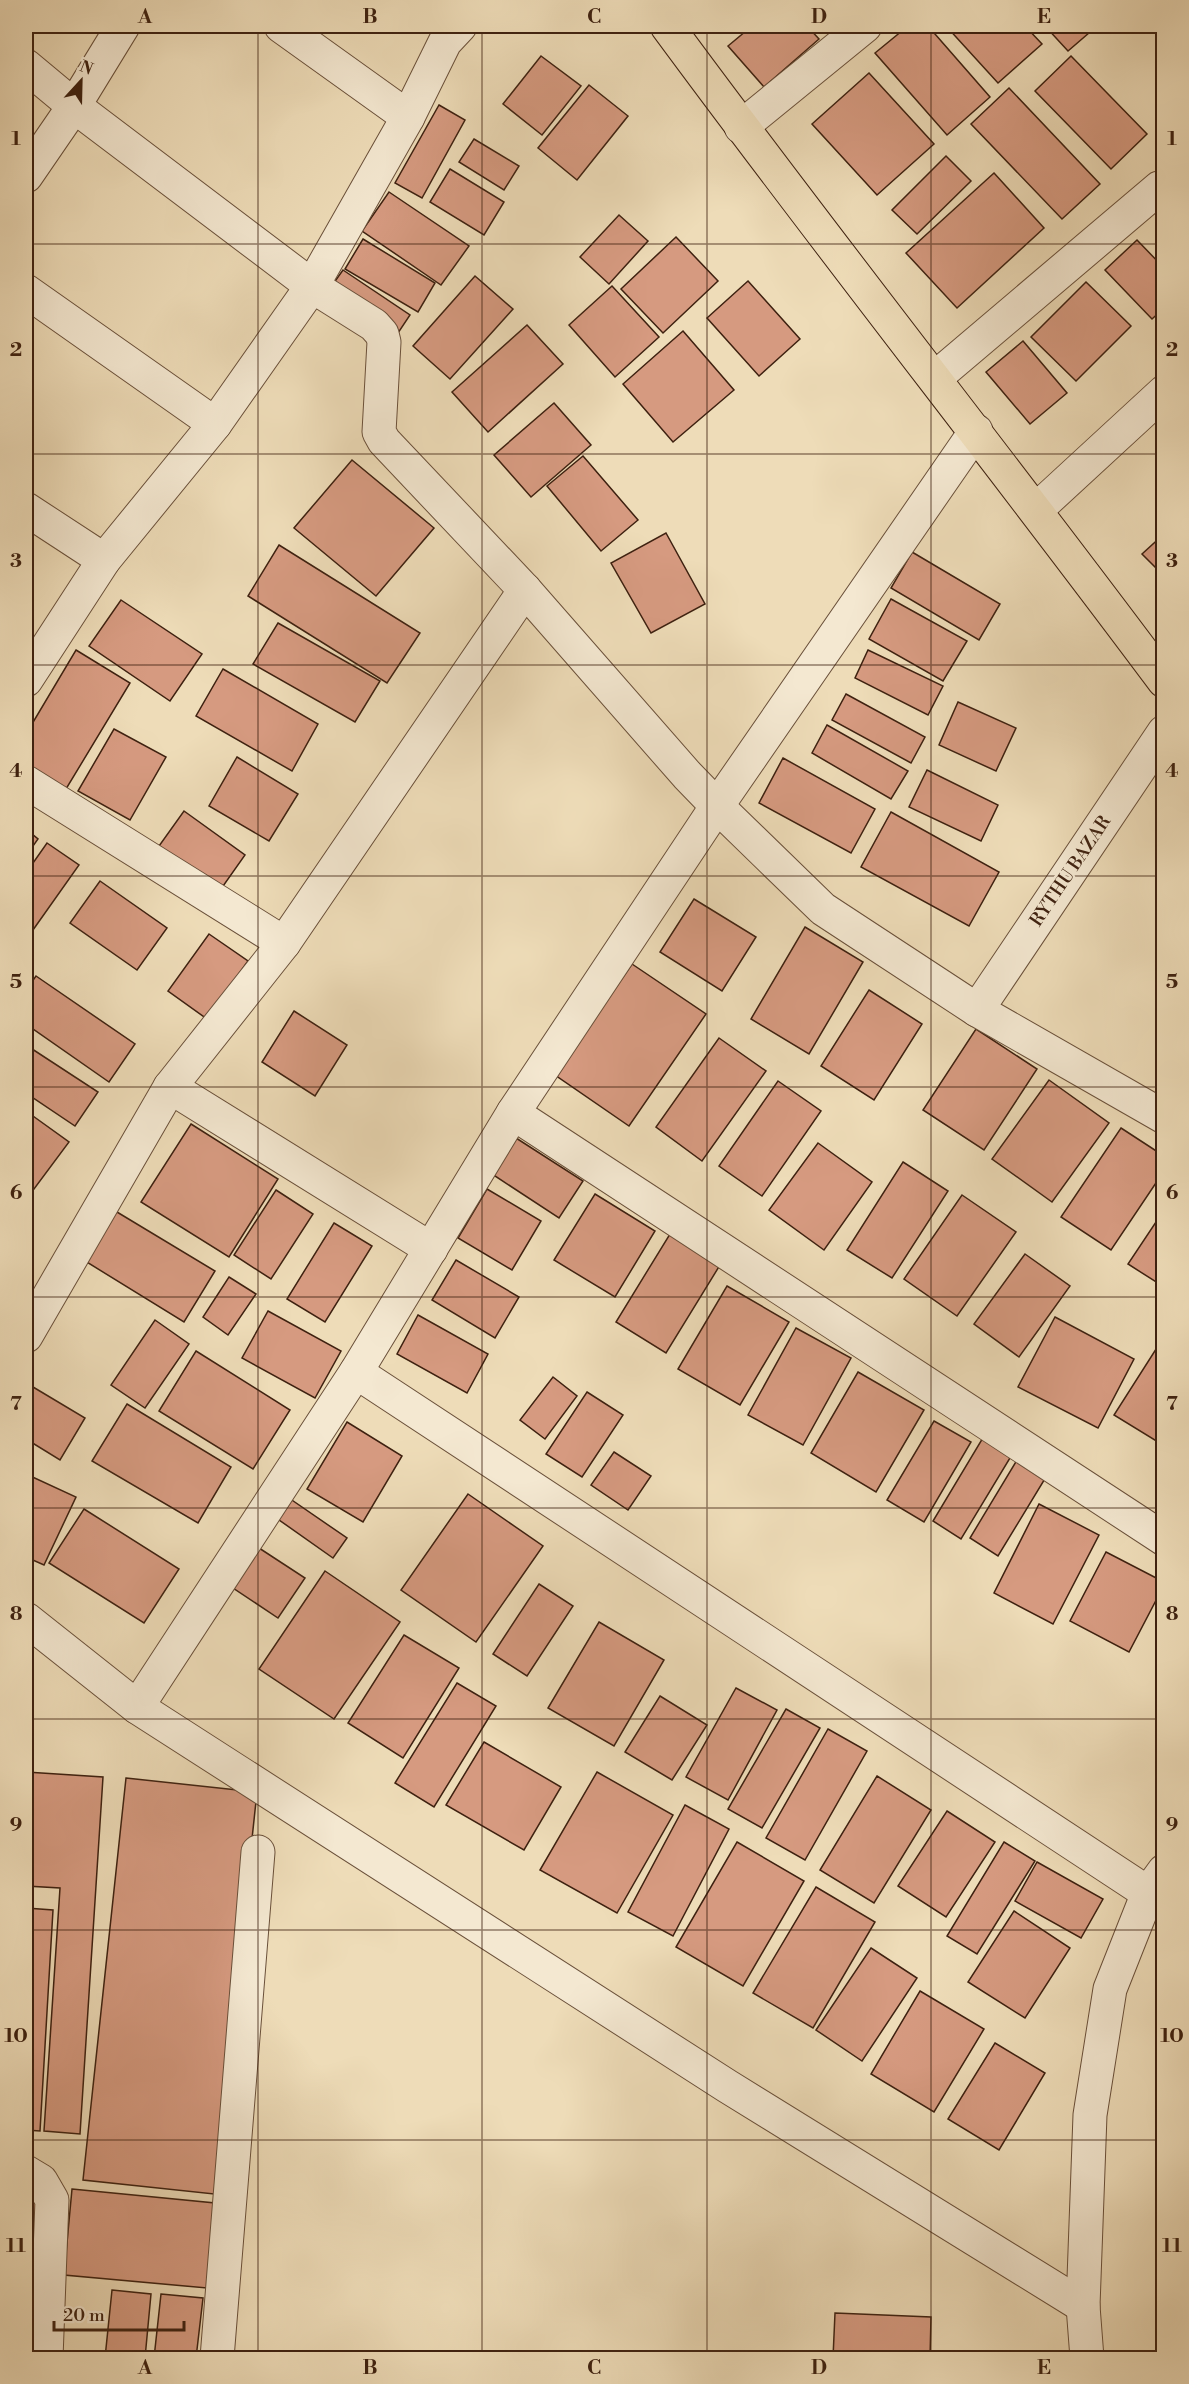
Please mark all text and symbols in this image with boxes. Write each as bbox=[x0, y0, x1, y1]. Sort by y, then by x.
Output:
text: A bbox=[137, 5, 153, 30]
text: B bbox=[362, 5, 378, 30]
text: C bbox=[587, 5, 601, 30]
text: D bbox=[811, 5, 827, 30]
text: E bbox=[1037, 5, 1051, 30]
north arrow bbox=[51, 51, 111, 111]
text: N bbox=[77, 56, 96, 80]
text: 1 bbox=[11, 127, 21, 152]
text: 1 bbox=[1167, 127, 1177, 152]
text: 2 bbox=[10, 338, 22, 363]
text: 2 bbox=[1166, 338, 1178, 363]
text: 3 bbox=[10, 549, 22, 574]
text: 3 bbox=[1166, 549, 1178, 574]
text: 4 bbox=[9, 759, 23, 784]
text: 4 bbox=[1165, 759, 1179, 784]
street label: RYTHU BAZAR bbox=[1025, 811, 1116, 931]
text: 5 bbox=[10, 970, 22, 995]
text: 5 bbox=[1166, 970, 1178, 995]
text: 6 bbox=[10, 1181, 23, 1206]
text: 6 bbox=[1166, 1181, 1179, 1206]
text: 7 bbox=[10, 1392, 22, 1417]
text: 7 bbox=[1166, 1392, 1178, 1417]
text: 8 bbox=[10, 1602, 23, 1627]
text: 8 bbox=[1166, 1602, 1179, 1627]
text: 9 bbox=[10, 1813, 22, 1838]
text: 9 bbox=[1166, 1813, 1178, 1838]
text: 10 bbox=[4, 2024, 28, 2049]
text: 10 bbox=[1160, 2024, 1184, 2049]
text: 11 bbox=[6, 2234, 26, 2259]
text: 11 bbox=[1162, 2234, 1182, 2259]
scale bar bbox=[54, 2294, 184, 2332]
text: 20 m bbox=[63, 2304, 105, 2327]
text: A bbox=[137, 2356, 153, 2381]
text: B bbox=[362, 2356, 378, 2381]
text: C bbox=[587, 2356, 601, 2381]
text: D bbox=[811, 2356, 827, 2381]
text: E bbox=[1037, 2356, 1051, 2381]

